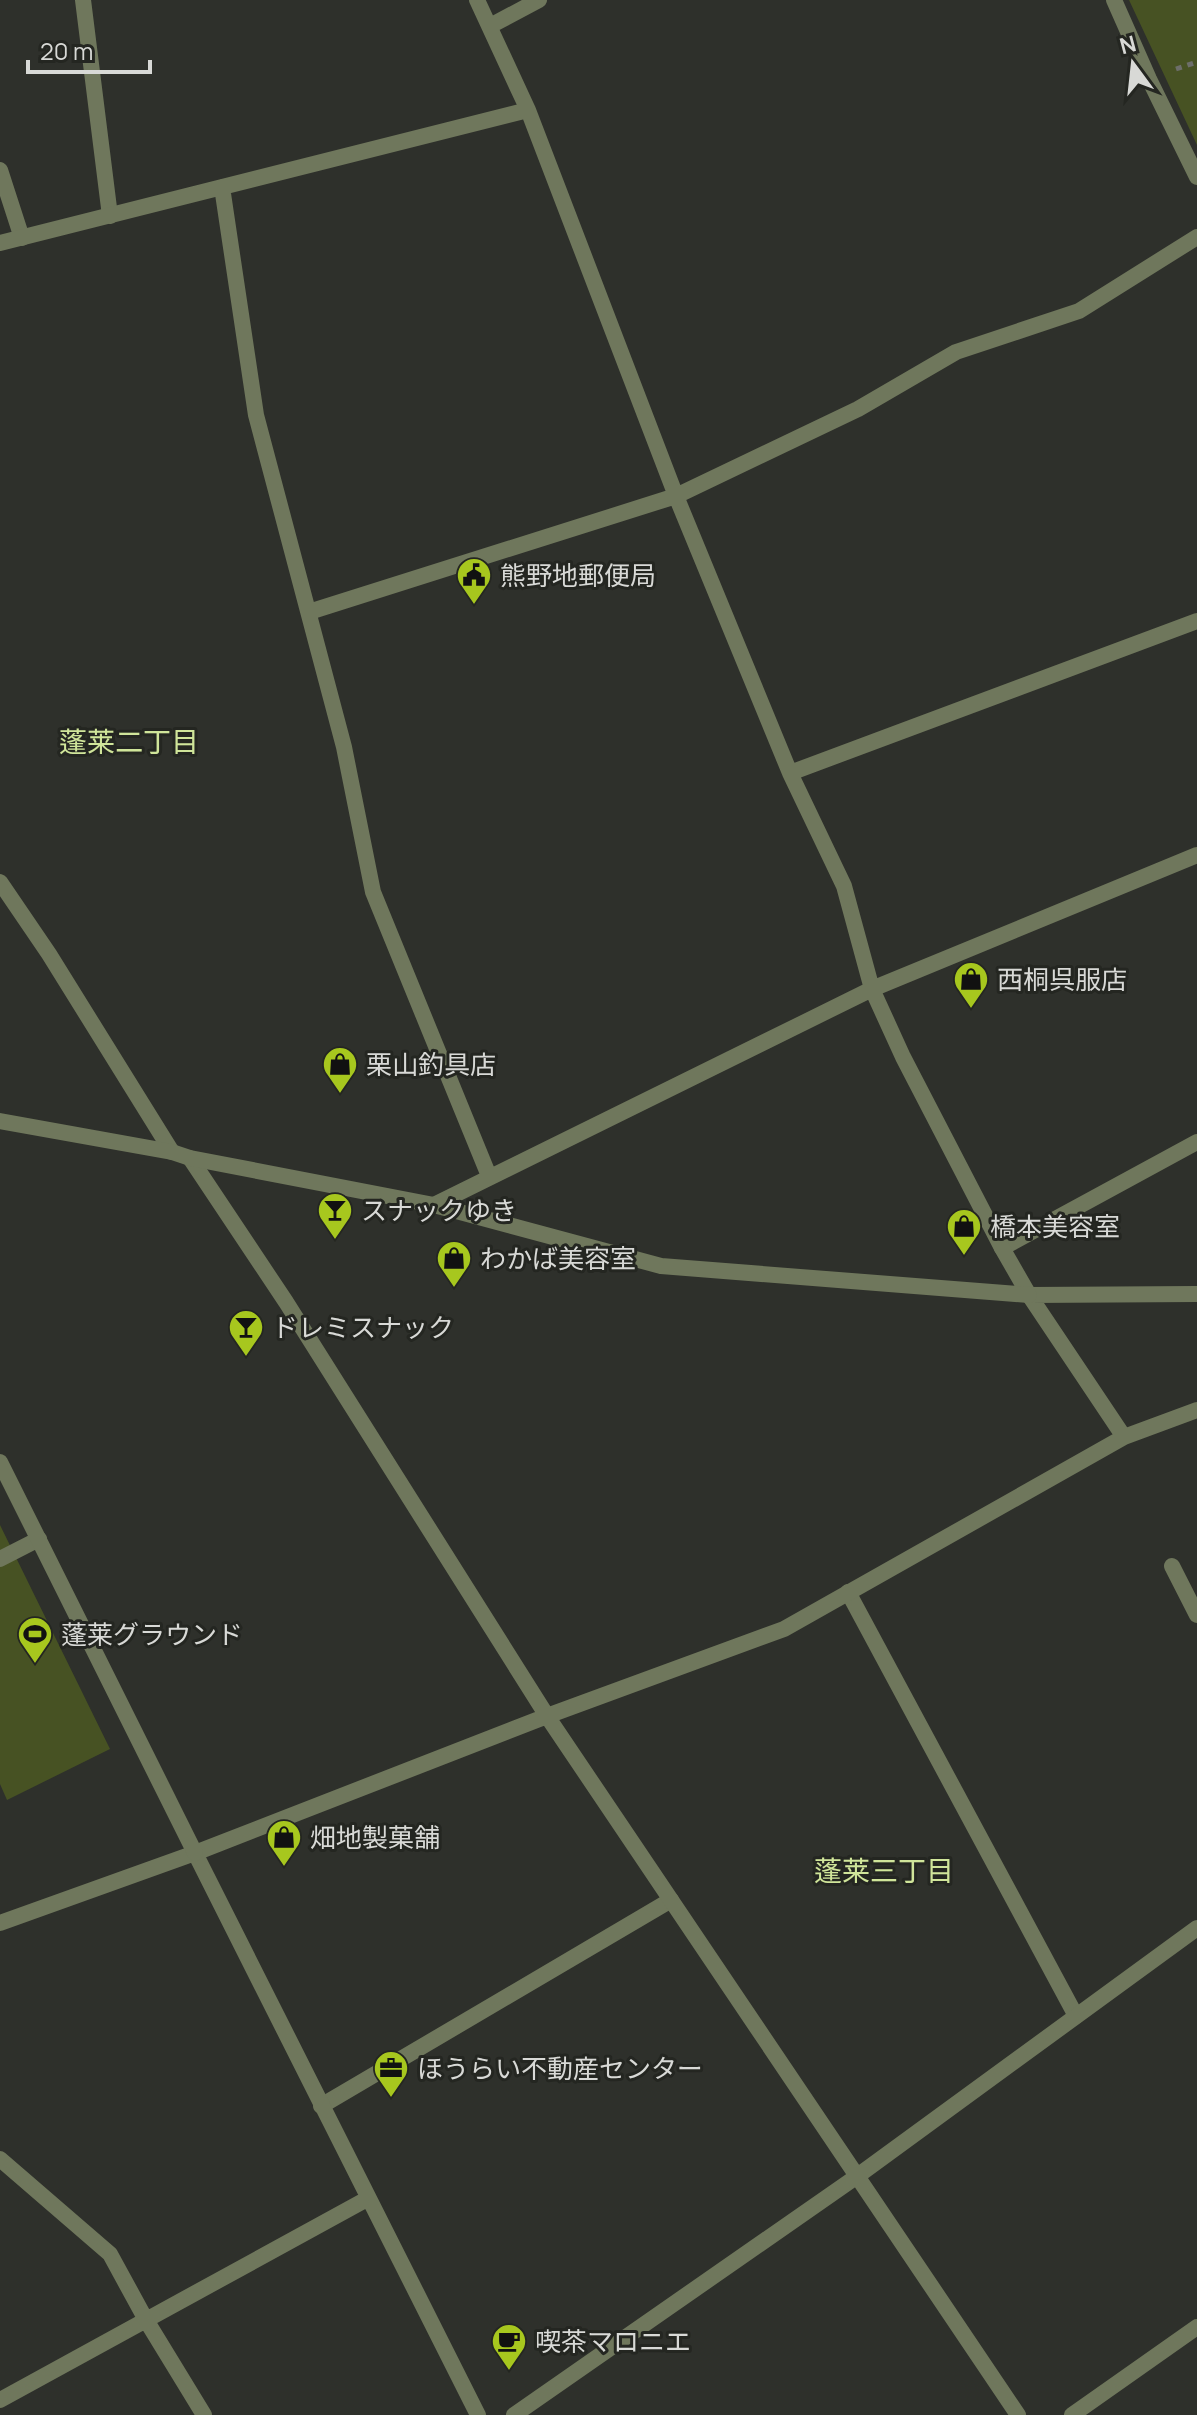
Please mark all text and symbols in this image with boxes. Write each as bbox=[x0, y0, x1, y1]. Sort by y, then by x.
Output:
scale bar bbox=[28, 24, 150, 74]
north arrow bbox=[1093, 24, 1173, 104]
text: N bbox=[1116, 28, 1139, 61]
text: 20 m bbox=[40, 34, 93, 67]
public building icon: 熊野地郵便局 bbox=[455, 556, 493, 606]
place label: 熊野地郵便局 bbox=[500, 557, 656, 593]
district label: 蓬莱二丁目 bbox=[59, 722, 199, 760]
shop icon: 西桐呉服店 bbox=[952, 960, 990, 1010]
place label: 西桐呉服店 bbox=[997, 961, 1127, 997]
shop icon: 栗山釣具店 bbox=[321, 1045, 359, 1095]
place label: 栗山釣具店 bbox=[366, 1046, 496, 1082]
bar icon: スナックゆき bbox=[316, 1191, 354, 1241]
place label: スナックゆき bbox=[361, 1192, 517, 1228]
shop icon: 橋本美容室 bbox=[945, 1207, 983, 1257]
place label: 橋本美容室 bbox=[990, 1208, 1120, 1244]
shop icon: わかば美容室 bbox=[435, 1239, 473, 1289]
place label: わかば美容室 bbox=[480, 1240, 636, 1276]
bar icon: ドレミスナック bbox=[227, 1308, 265, 1358]
place label: ドレミスナック bbox=[272, 1309, 454, 1345]
sports icon: 蓬莱グラウンド bbox=[16, 1615, 54, 1665]
place label: 蓬莱グラウンド bbox=[61, 1616, 243, 1652]
shop icon: 畑地製菓舗 bbox=[265, 1818, 303, 1868]
place label: 畑地製菓舗 bbox=[310, 1819, 440, 1855]
district label: 蓬莱三丁目 bbox=[814, 1851, 954, 1889]
office icon: ほうらい不動産センター bbox=[372, 2049, 410, 2099]
place label: ほうらい不動産センター bbox=[417, 2050, 703, 2086]
cafe icon: 喫茶マロニエ bbox=[490, 2322, 528, 2372]
place label: 喫茶マロニエ bbox=[535, 2323, 691, 2359]

